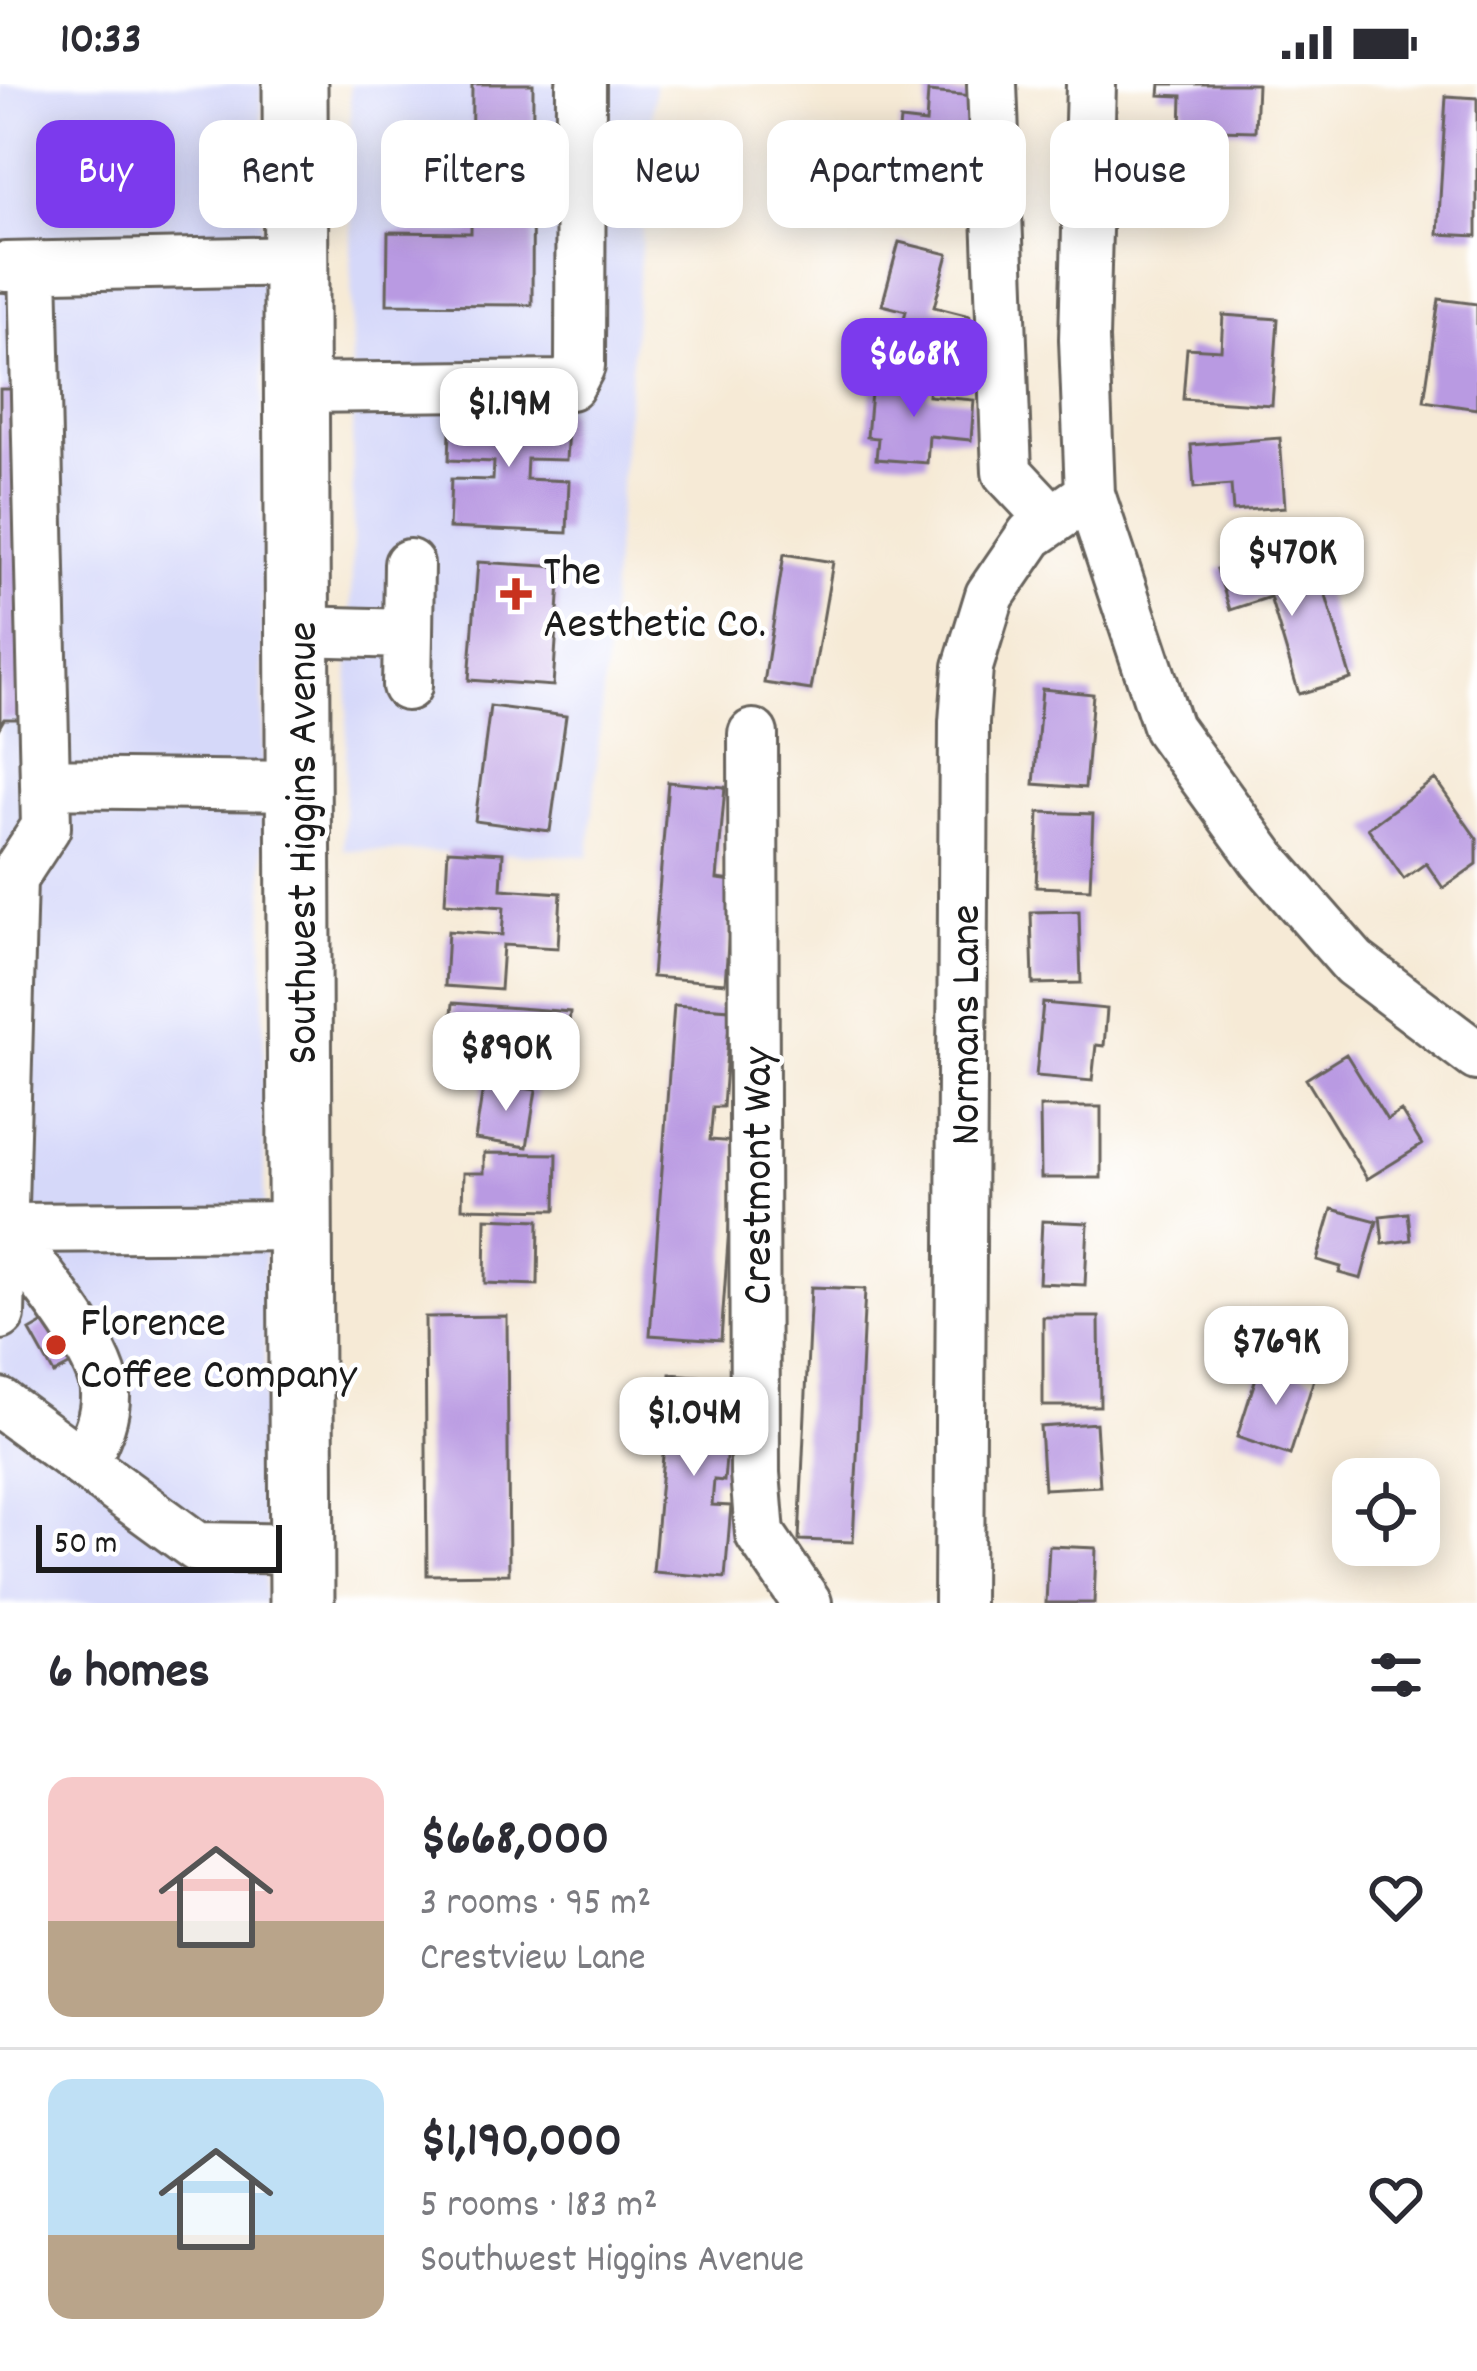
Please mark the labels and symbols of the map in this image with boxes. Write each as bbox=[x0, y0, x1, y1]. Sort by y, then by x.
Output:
pin: $668K bbox=[830, 318, 998, 420]
pin: $1.19M bbox=[411, 368, 607, 470]
pin: $470K bbox=[1208, 517, 1376, 619]
place label: The Aesthetic Co. bbox=[543, 543, 766, 659]
marker: The Aesthetic Co. bbox=[500, 578, 532, 610]
street label: Southwest Higgins Avenue bbox=[274, 621, 338, 1065]
street label: Normans Lane bbox=[937, 904, 1001, 1146]
pin: $890K bbox=[422, 1012, 590, 1114]
street label: Crestmont Way bbox=[729, 1046, 793, 1305]
place label: Florence Coffee Company bbox=[80, 1294, 357, 1410]
pin: $769K bbox=[1192, 1306, 1360, 1408]
marker: Florence Coffee Company bbox=[43, 1332, 69, 1358]
pin: $1.04M bbox=[596, 1377, 792, 1479]
scale bar bbox=[36, 1519, 282, 1572]

